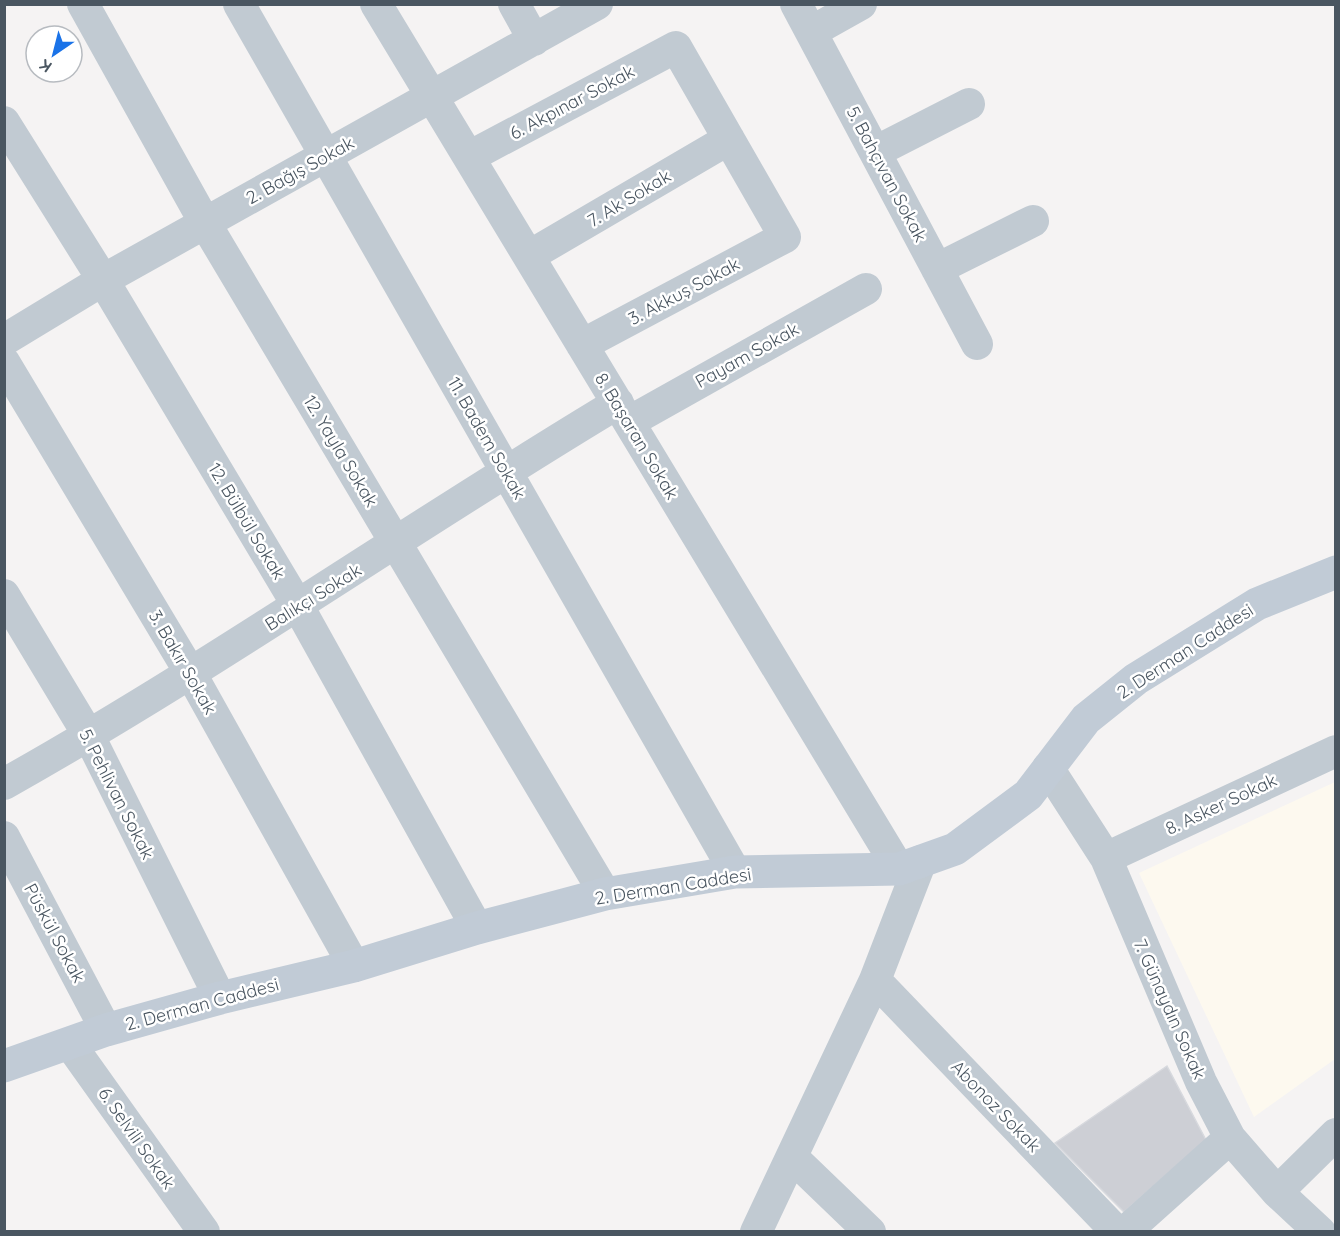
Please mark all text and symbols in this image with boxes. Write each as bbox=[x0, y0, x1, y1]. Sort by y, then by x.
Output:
north arrow bbox=[24, 24, 84, 84]
text: K bbox=[35, 55, 55, 77]
street label: 6. Akpınar Sokak bbox=[506, 59, 638, 145]
street label: 5. Bahçıvan Sokak bbox=[842, 102, 932, 246]
street label: 2. Bağış Sokak bbox=[242, 131, 358, 209]
street label: 7. Ak Sokak bbox=[583, 164, 675, 232]
street label: 3. Akkuş Sokak bbox=[624, 252, 744, 330]
street label: Payam Sokak bbox=[691, 317, 803, 393]
street label: 8. Başaran Sokak bbox=[590, 368, 684, 504]
street label: 11. Badem Sokak bbox=[443, 373, 531, 503]
street label: 12. Yayla Sokak bbox=[299, 391, 383, 511]
street label: 12. Bülbül Sokak bbox=[203, 458, 291, 584]
street label: Balıkçı Sokak bbox=[261, 558, 365, 636]
street label: 2. Derman Caddesi bbox=[1113, 598, 1257, 704]
street label: 3. Bakır Sokak bbox=[144, 606, 222, 718]
street label: 5. Pehlivan Sokak bbox=[74, 725, 160, 863]
street label: 8. Asker Sokak bbox=[1162, 768, 1280, 840]
street label: 2. Derman Caddesi bbox=[593, 862, 753, 910]
street label: Püskül Sokak bbox=[19, 879, 91, 987]
street label: 7. Günaydın Sokak bbox=[1129, 935, 1211, 1083]
street label: 2. Derman Caddesi bbox=[123, 972, 281, 1036]
street label: Abonoz Sokak bbox=[946, 1055, 1046, 1157]
street label: 6. Selvili Sokak bbox=[93, 1083, 181, 1193]

